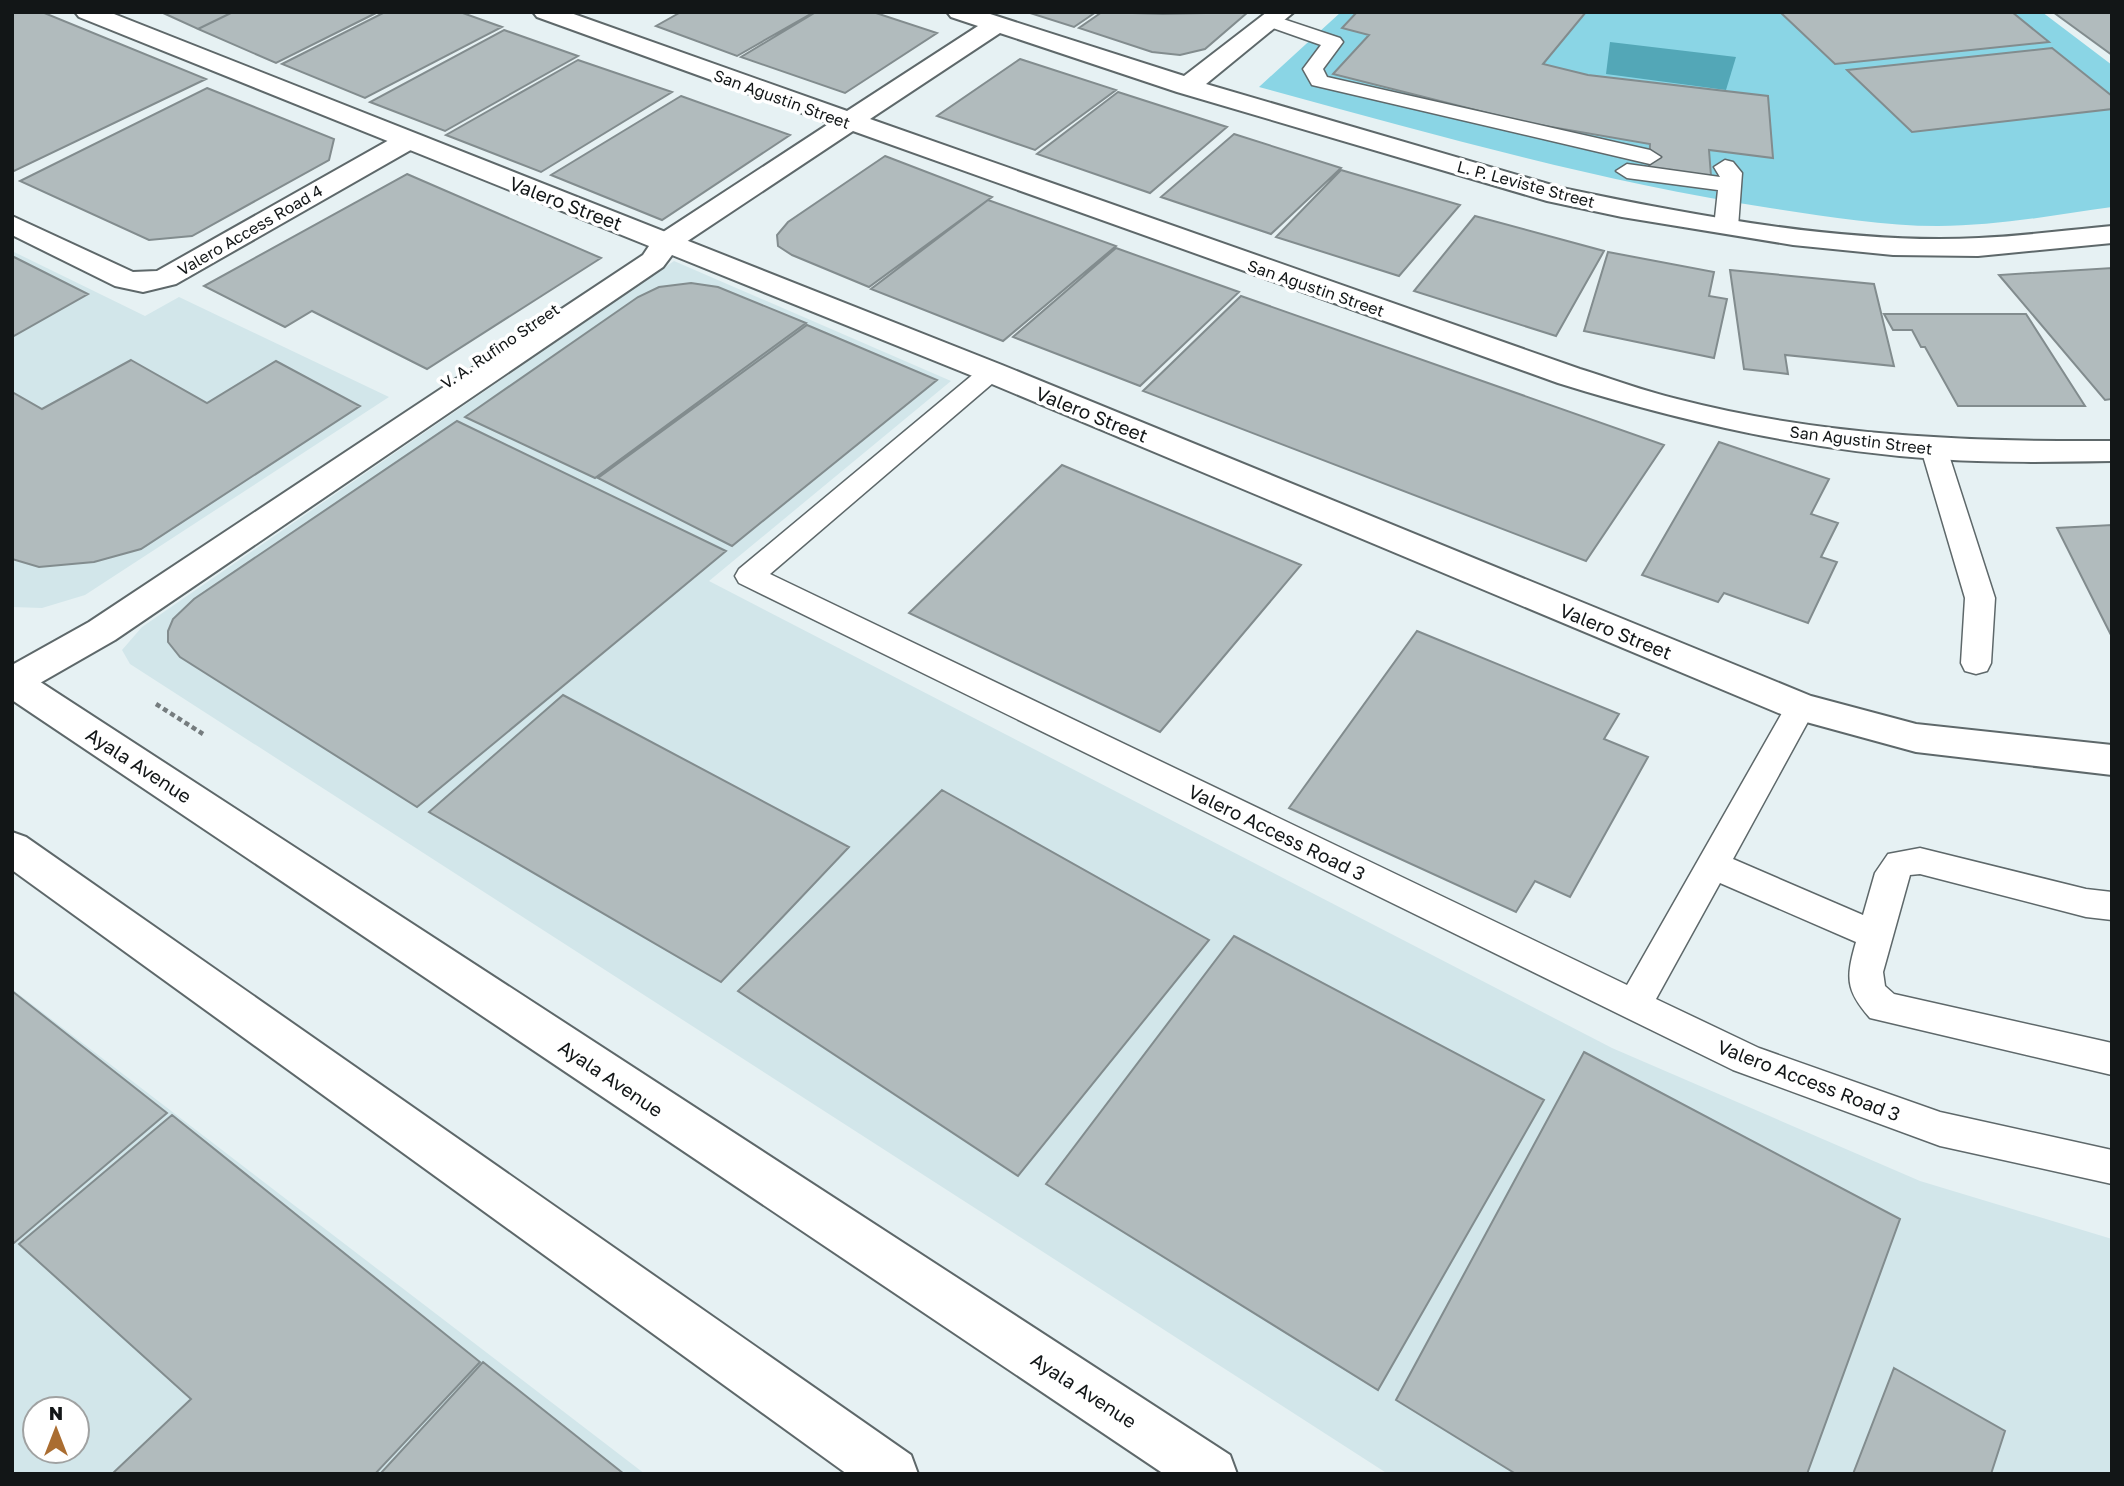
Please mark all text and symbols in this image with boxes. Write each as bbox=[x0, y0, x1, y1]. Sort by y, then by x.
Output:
street label: San Agustin Street bbox=[711, 65, 853, 133]
street label: L. P. Leviste Street bbox=[1455, 156, 1597, 212]
street label: Valero Street bbox=[506, 171, 626, 235]
street label: Valero Access Road 4 bbox=[174, 180, 326, 280]
street label: San Agustin Street bbox=[1245, 255, 1387, 321]
street label: V. A. Rufino Street bbox=[437, 299, 563, 393]
street label: Valero Street bbox=[1033, 381, 1151, 447]
street label: San Agustin Street bbox=[1789, 421, 1933, 459]
street label: Valero Street bbox=[1557, 598, 1675, 664]
street label: Ayala Avenue bbox=[82, 722, 196, 808]
street label: Valero Access Road 3 bbox=[1185, 779, 1369, 885]
street label: Valero Access Road 3 bbox=[1714, 1034, 1904, 1126]
street label: Ayala Avenue bbox=[554, 1035, 668, 1121]
street label: Ayala Avenue bbox=[1027, 1347, 1141, 1433]
north arrow bbox=[21, 1395, 91, 1465]
text: N bbox=[49, 1401, 63, 1424]

